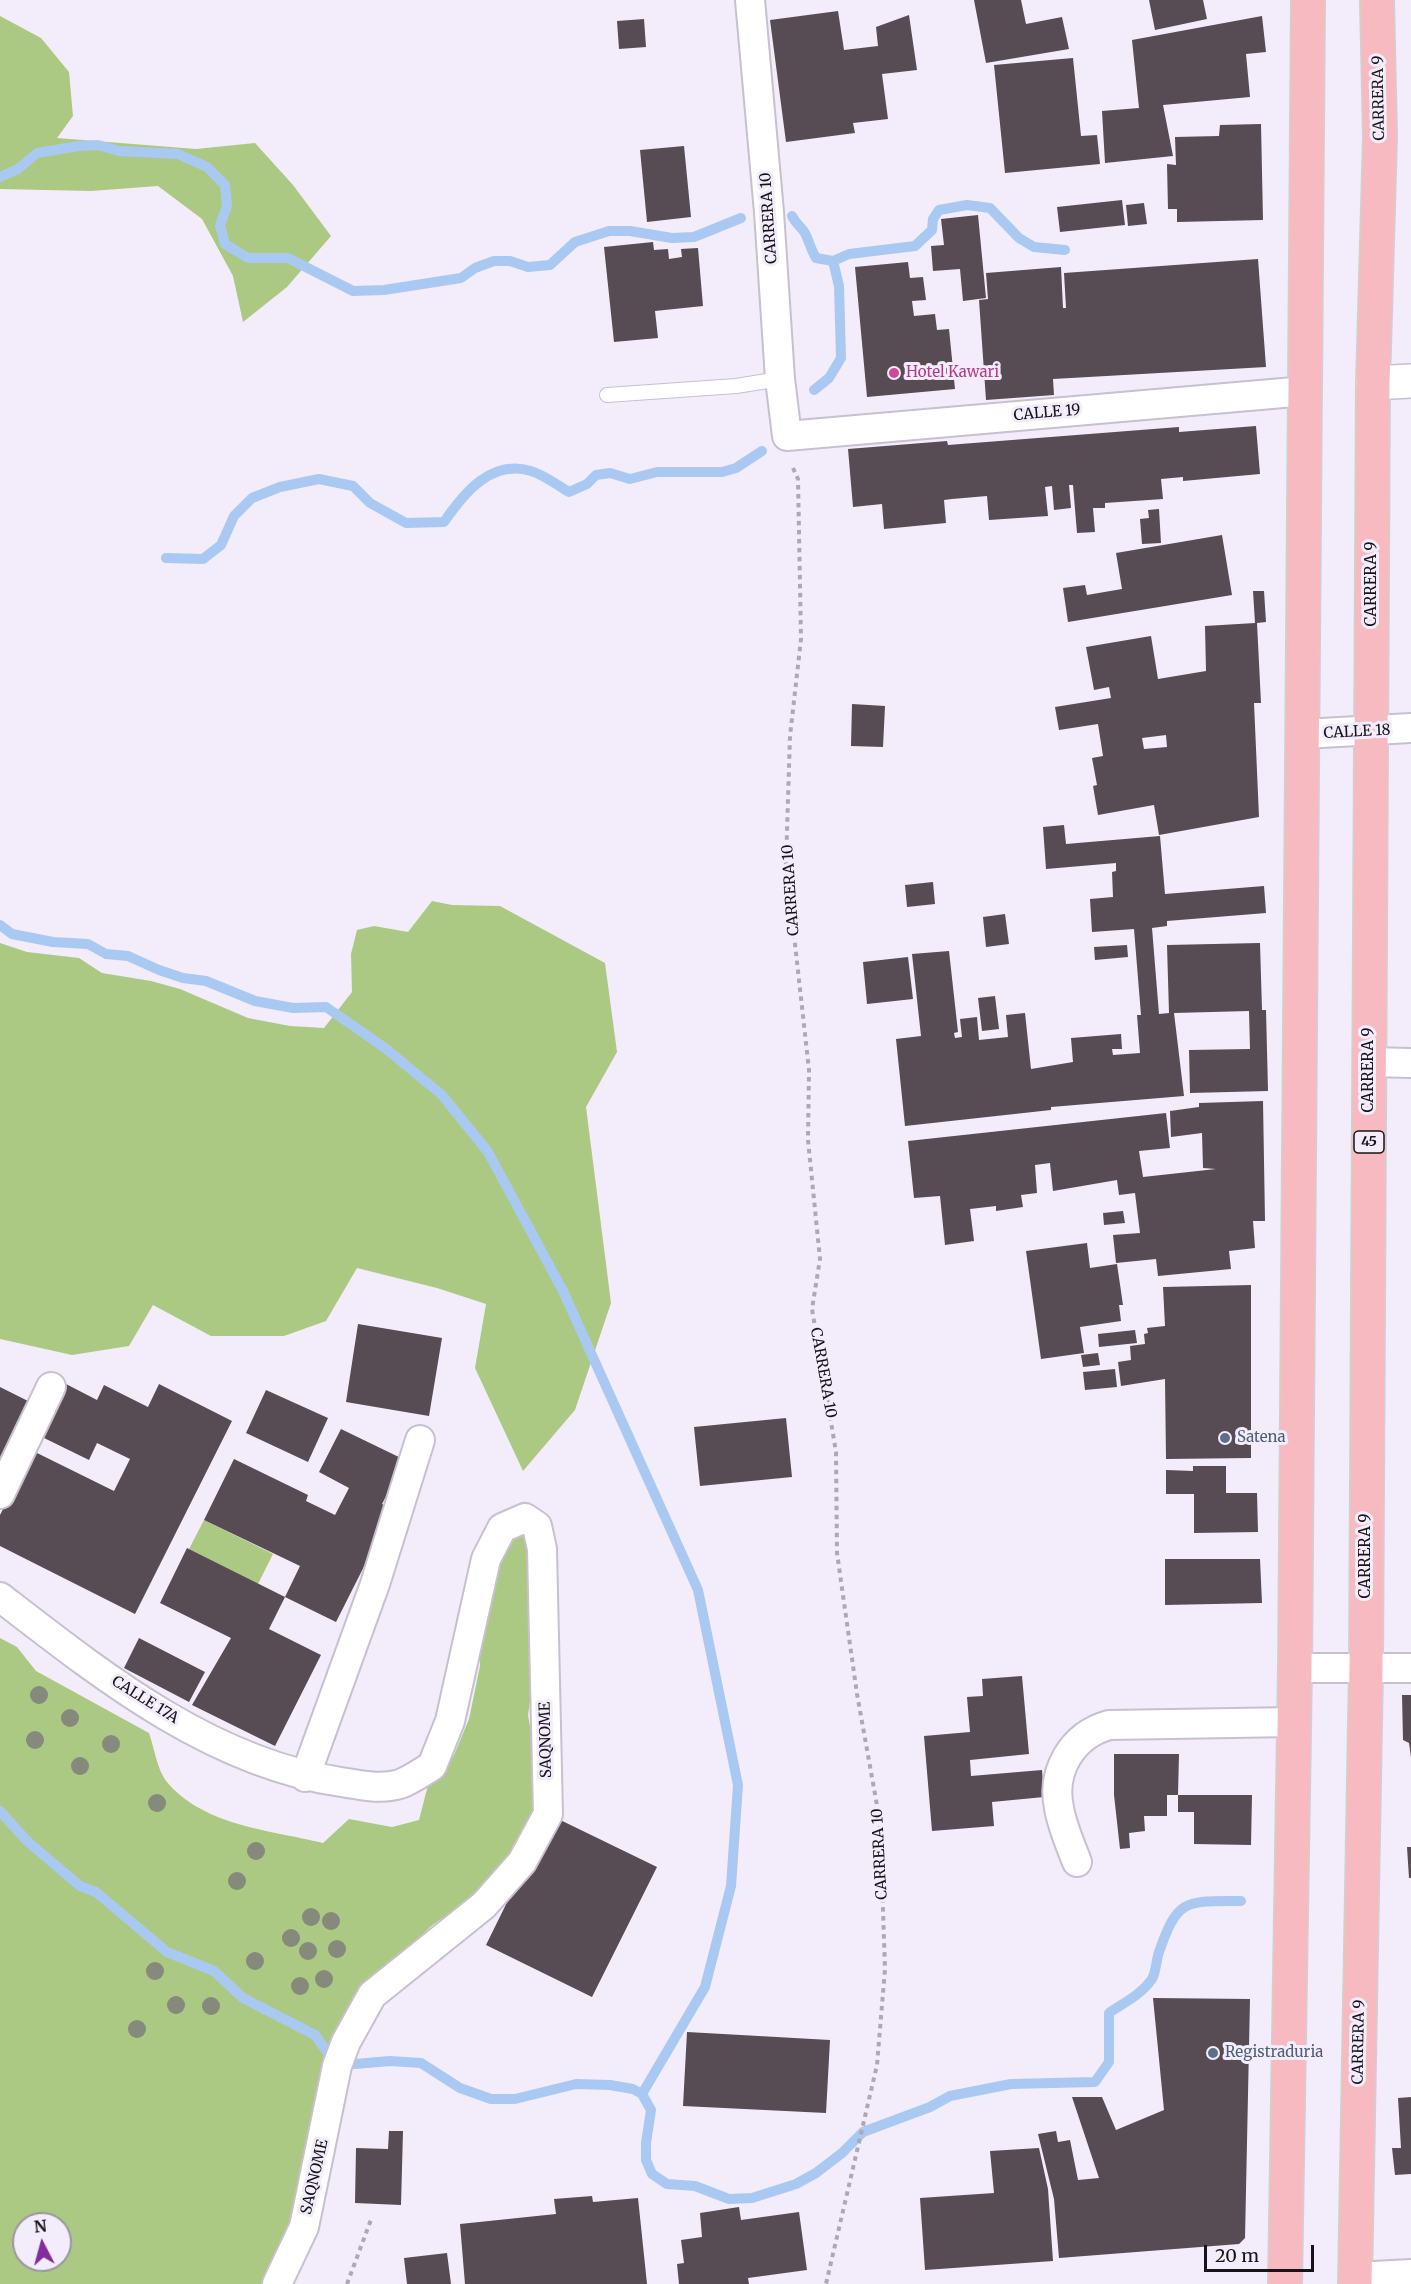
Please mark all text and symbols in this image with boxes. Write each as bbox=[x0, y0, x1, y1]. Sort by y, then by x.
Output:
street label: CARRERA 9 bbox=[1369, 55, 1389, 141]
street label: CARRERA 10 bbox=[757, 172, 781, 264]
place label: Hotel Kawari bbox=[906, 364, 999, 382]
marker: Hotel Kawari bbox=[887, 366, 901, 380]
street label: CALLE 19 bbox=[1013, 401, 1081, 425]
street label: CARRERA 9 bbox=[1363, 542, 1381, 626]
street label: CALLE 18 bbox=[1323, 721, 1391, 743]
street label: CARRERA 10 bbox=[779, 844, 803, 936]
street label: CARRERA 9 bbox=[1360, 1028, 1378, 1112]
road number: 45 bbox=[1354, 1131, 1384, 1153]
street label: CARRERA 10 bbox=[806, 1326, 840, 1420]
place label: Satena bbox=[1237, 1429, 1285, 1447]
marker: Satena bbox=[1218, 1431, 1232, 1445]
street label: CARRERA 9 bbox=[1357, 1514, 1375, 1598]
street label: CALLE 17A bbox=[108, 1672, 182, 1728]
street label: SAQNOME bbox=[536, 1702, 556, 1778]
street label: CARRERA 10 bbox=[869, 1808, 891, 1900]
street label: CARRERA 9 bbox=[1349, 1999, 1369, 2085]
place label: Registraduria bbox=[1225, 2044, 1323, 2062]
marker: Registraduria bbox=[1206, 2046, 1220, 2060]
street label: SAQNOME bbox=[298, 2138, 332, 2216]
north arrow bbox=[12, 2212, 72, 2272]
text: N bbox=[33, 2215, 48, 2237]
scale bar bbox=[1207, 2233, 1316, 2271]
text: 20 m bbox=[1215, 2244, 1259, 2267]

